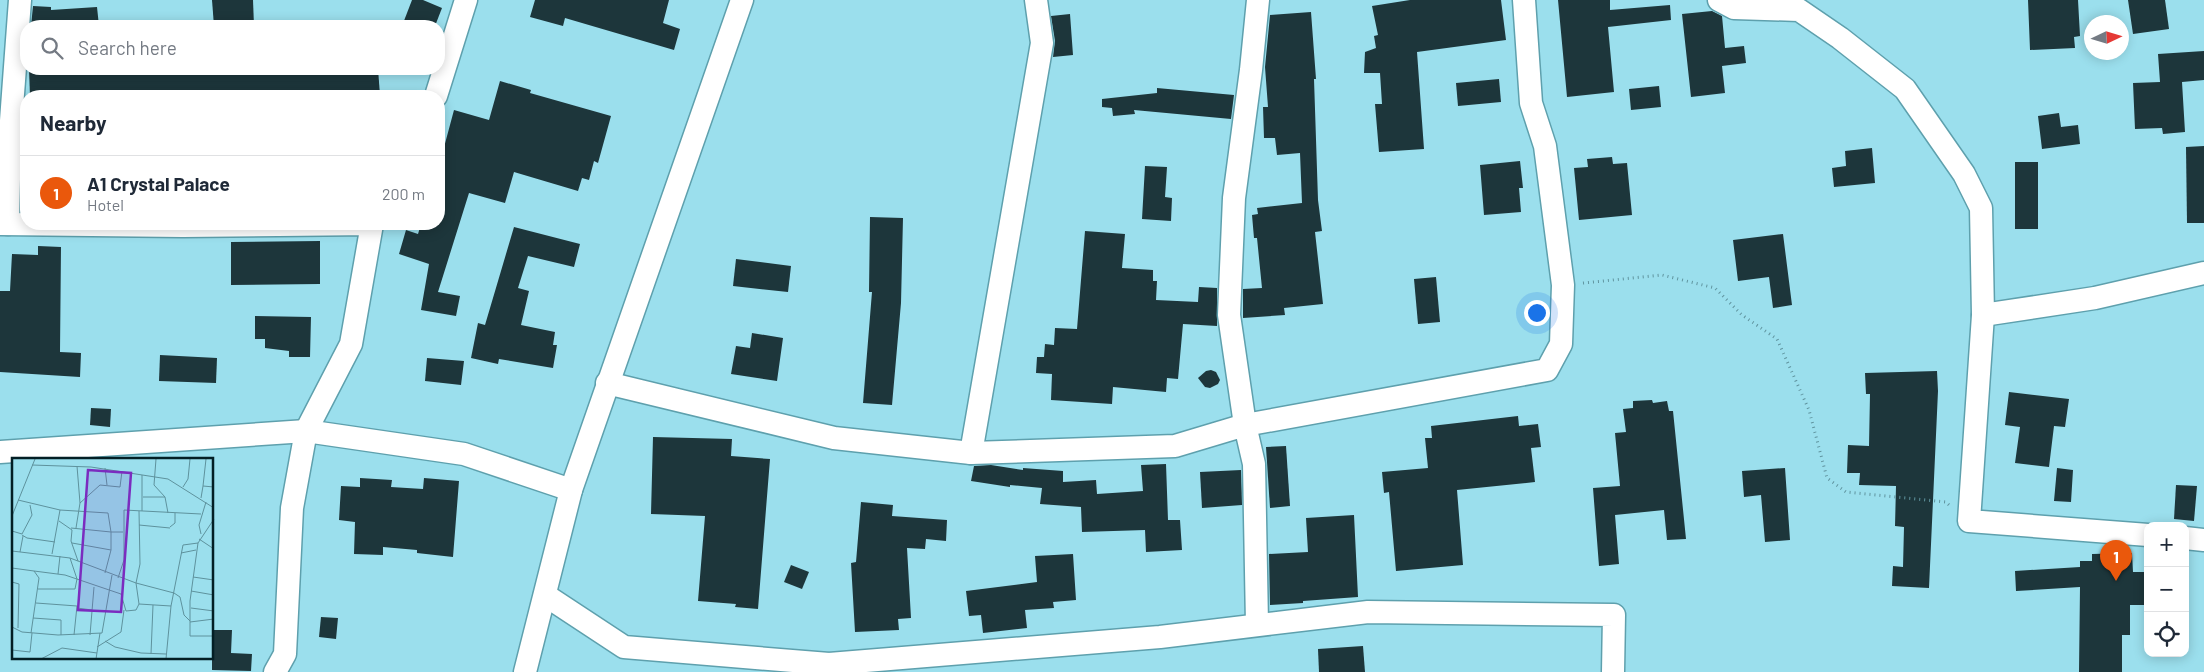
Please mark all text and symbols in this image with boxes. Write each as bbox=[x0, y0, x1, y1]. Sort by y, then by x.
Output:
north arrow bbox=[2084, 15, 2129, 60]
search box bbox=[20, 20, 445, 75]
icon: search bbox=[38, 34, 66, 62]
text: Search here bbox=[78, 36, 177, 59]
text: Nearby bbox=[40, 110, 106, 135]
text: A1 Crystal Palace bbox=[87, 172, 230, 195]
text: 1 bbox=[53, 184, 59, 203]
text: 200 m bbox=[382, 184, 425, 203]
text: Hotel bbox=[87, 195, 124, 214]
your location bbox=[1524, 300, 1550, 326]
inset map bbox=[12, 458, 214, 660]
map controls bbox=[2144, 522, 2189, 657]
button: + bbox=[2144, 522, 2189, 567]
pin: 1 bbox=[2100, 540, 2132, 581]
button: − bbox=[2144, 567, 2189, 612]
button: locate bbox=[2144, 612, 2189, 657]

